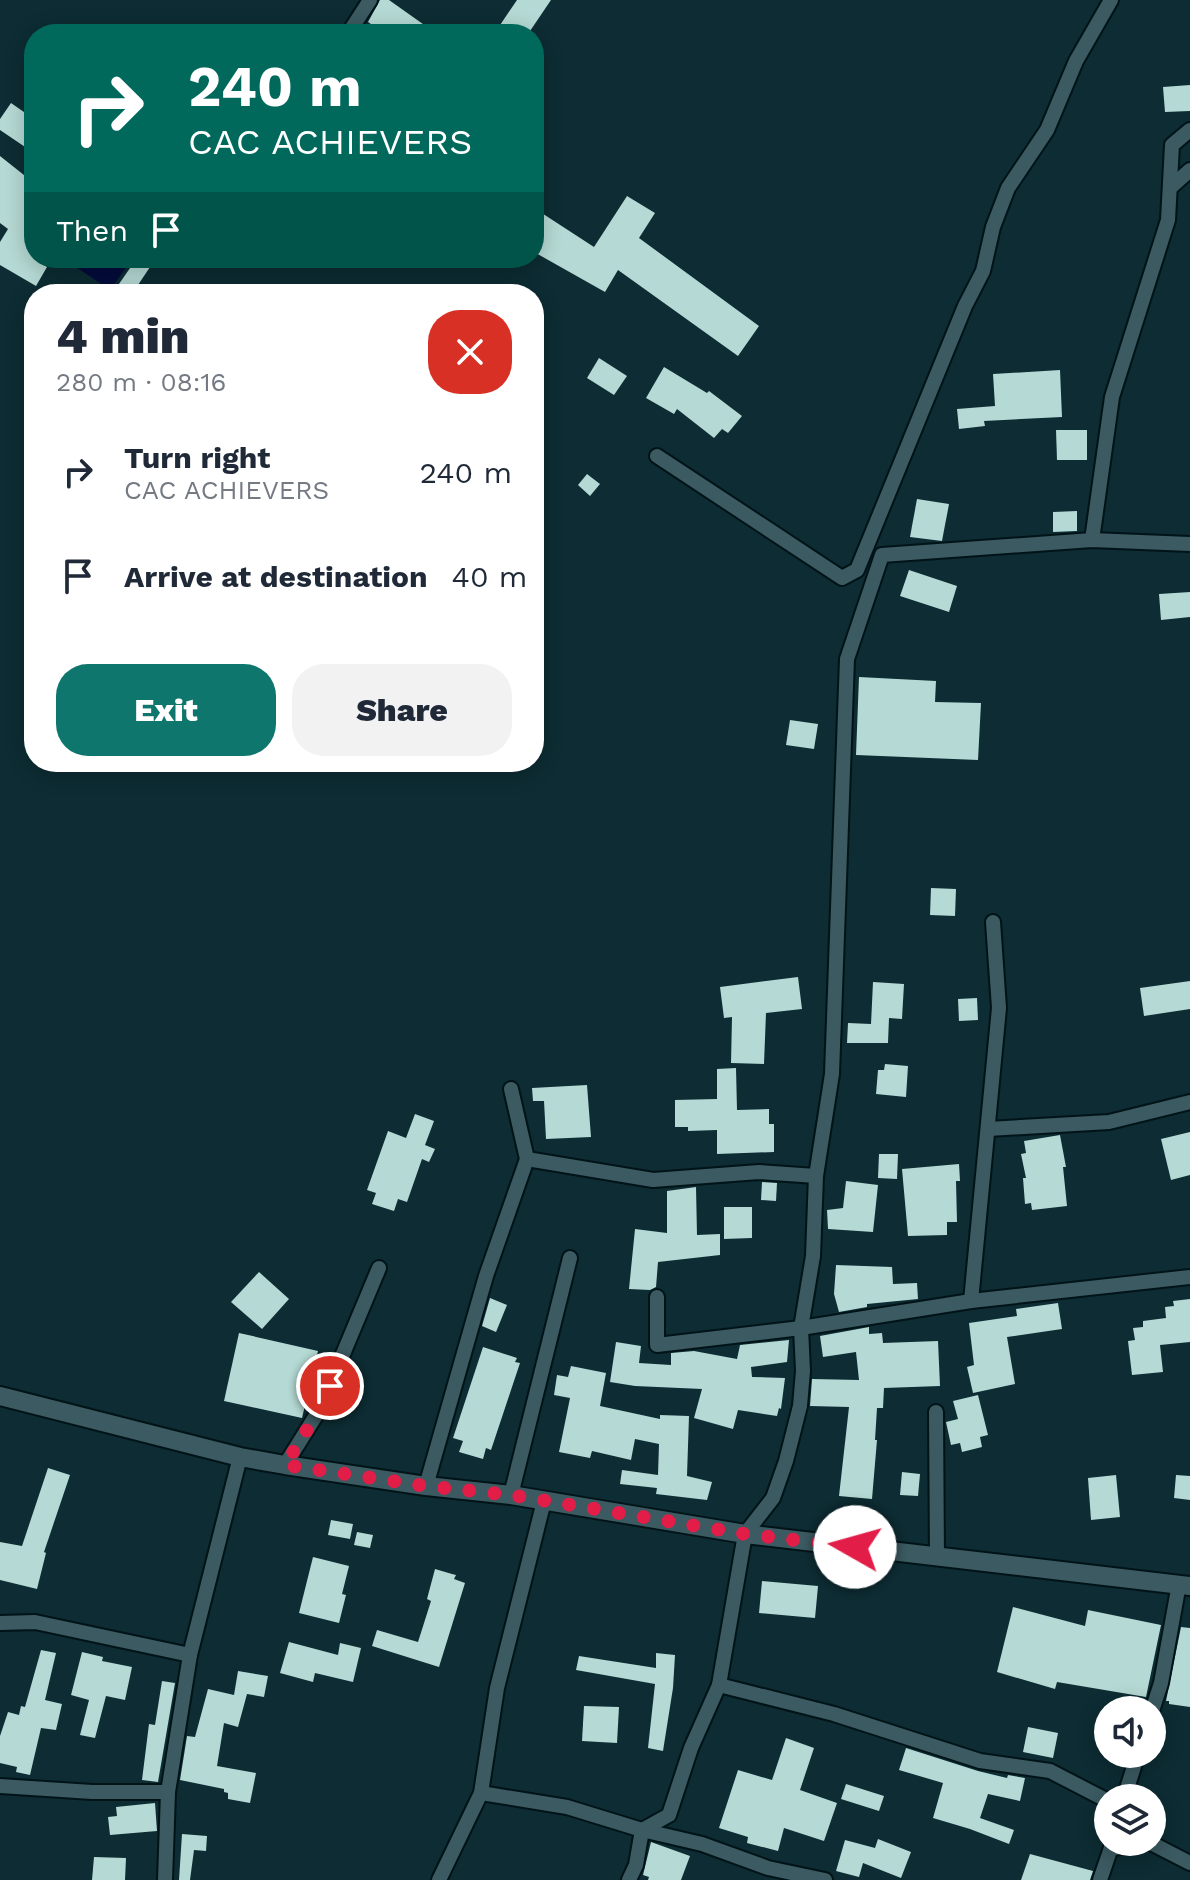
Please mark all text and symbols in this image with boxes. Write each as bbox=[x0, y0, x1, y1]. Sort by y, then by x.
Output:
text: 240 m bbox=[188, 54, 362, 120]
icon: right bbox=[56, 56, 160, 160]
text: CAC ACHIEVERS bbox=[188, 121, 472, 163]
icon: arrive bbox=[144, 208, 188, 252]
text: Then bbox=[56, 213, 128, 248]
text: 4 min bbox=[56, 308, 190, 365]
button: close bbox=[428, 310, 512, 394]
text: 280 m · 08:16 bbox=[56, 367, 226, 397]
text: Turn right bbox=[124, 440, 270, 475]
icon: right bbox=[56, 450, 100, 494]
text: 240 m bbox=[420, 455, 512, 490]
text: CAC ACHIEVERS bbox=[124, 475, 329, 505]
icon: arrive bbox=[56, 554, 100, 598]
text: Arrive at destination bbox=[124, 559, 428, 594]
text: 40 m bbox=[452, 559, 527, 594]
button: Exit bbox=[56, 664, 276, 756]
button: Share bbox=[292, 664, 512, 756]
pin bbox=[296, 1352, 364, 1420]
icon: arrive bbox=[308, 1364, 352, 1408]
position arrow bbox=[813, 1505, 897, 1589]
map controls bbox=[1094, 1696, 1166, 1856]
button: sound bbox=[1094, 1696, 1166, 1768]
button: layers bbox=[1094, 1784, 1166, 1856]

